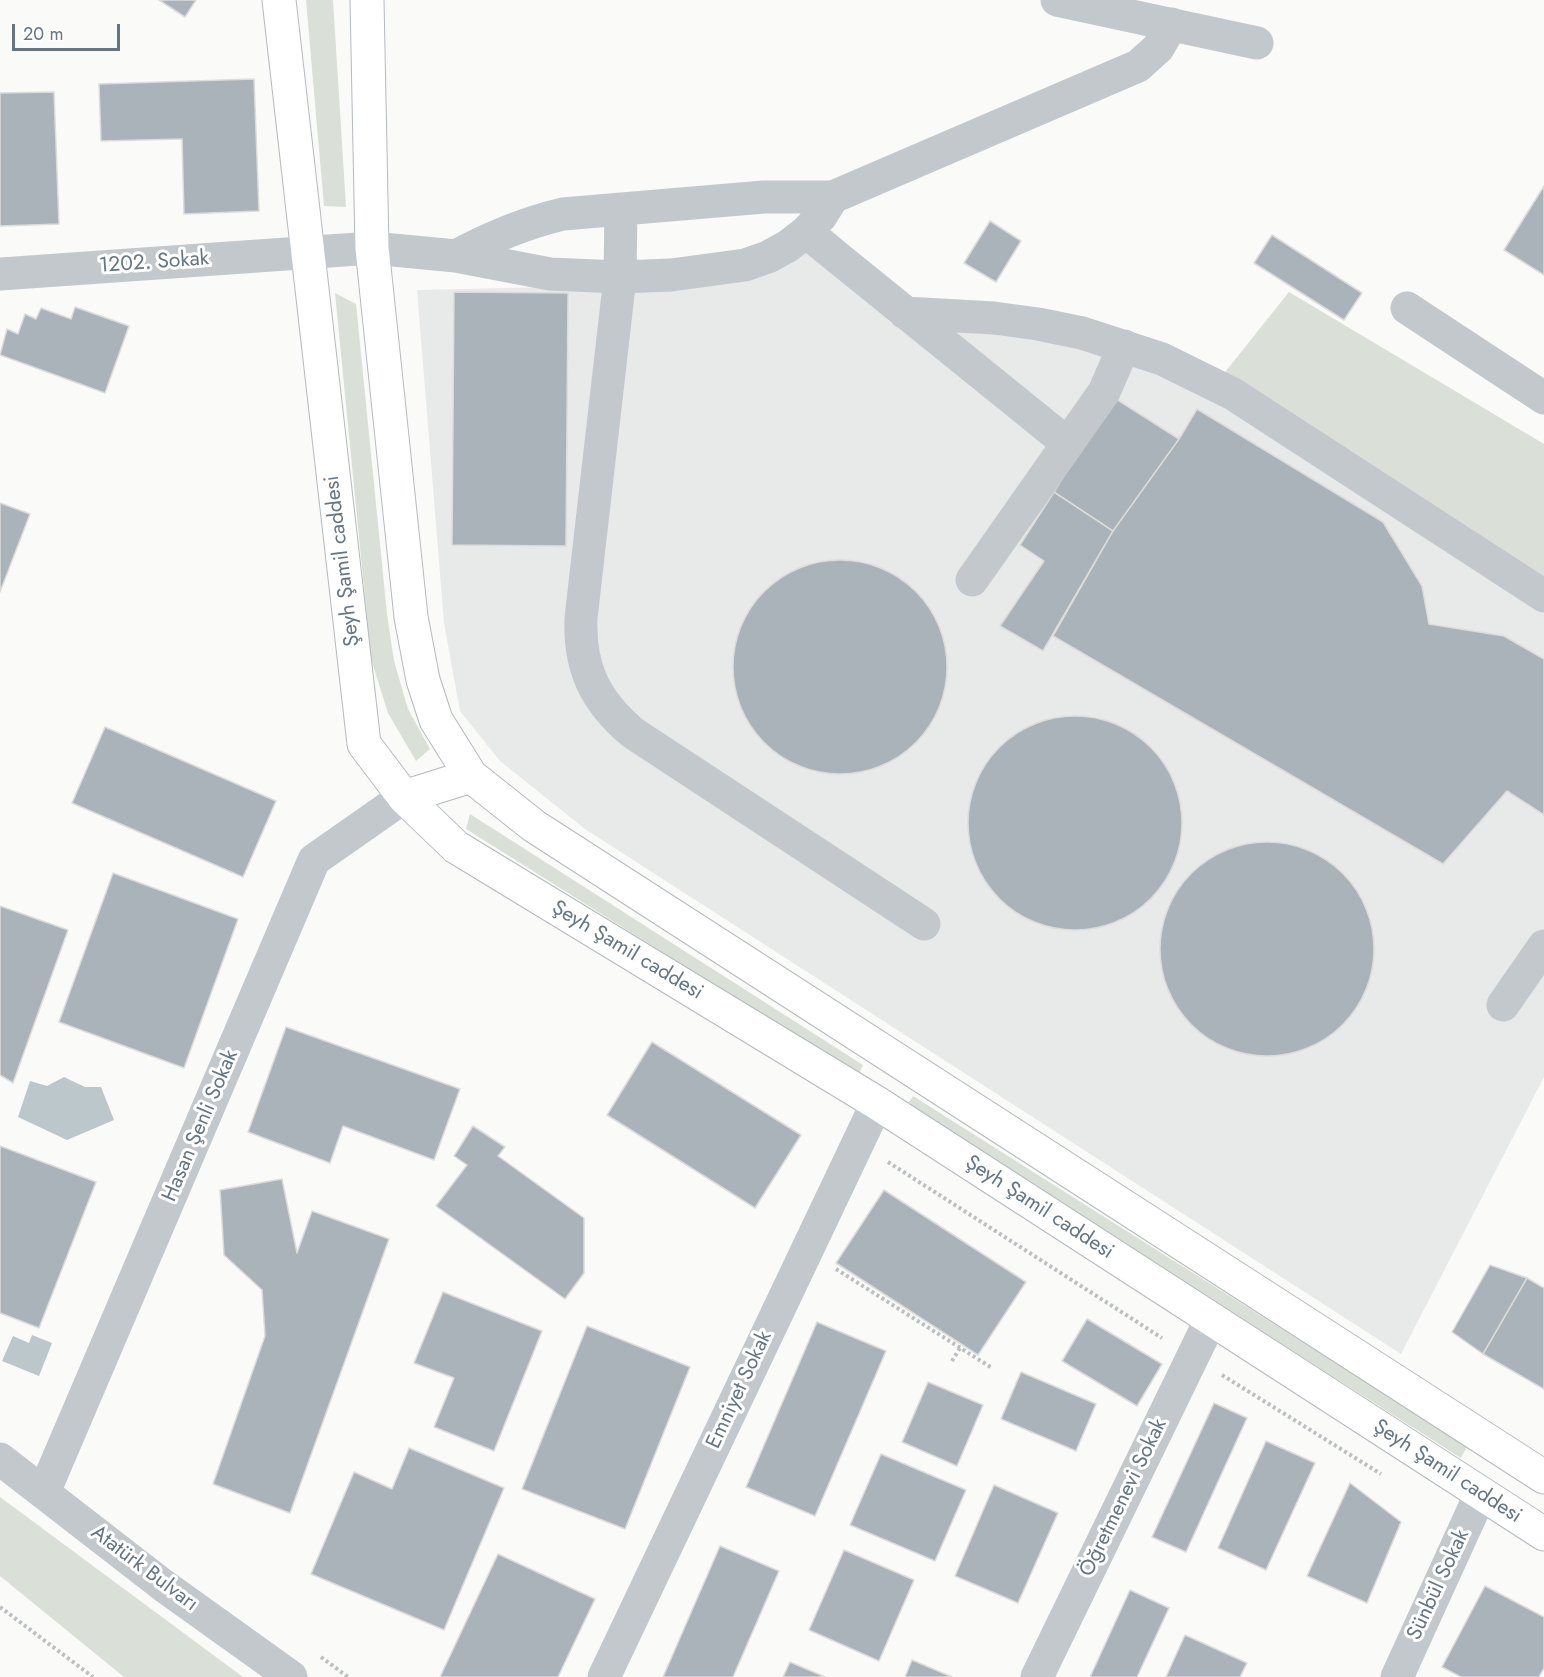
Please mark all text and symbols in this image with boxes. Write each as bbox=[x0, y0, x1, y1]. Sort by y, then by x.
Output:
scale bar bbox=[15, 12, 123, 50]
text: 20 m bbox=[23, 21, 63, 47]
street label: 1202. Sokak bbox=[98, 247, 210, 279]
street label: Şeyh Şamil caddesi bbox=[320, 474, 366, 648]
street label: Şeyh Şamil caddesi bbox=[547, 896, 707, 1006]
street label: Hasan Şenli Sokak bbox=[158, 1046, 244, 1206]
street label: Şeyh Şamil caddesi bbox=[960, 1151, 1118, 1265]
street label: Emniyet Sokak bbox=[702, 1327, 778, 1453]
street label: Öğretmenevi Sokak bbox=[1075, 1415, 1173, 1581]
street label: Şeyh Şamil caddesi bbox=[1368, 1415, 1526, 1529]
street label: Atatürk Bulvarı bbox=[86, 1521, 202, 1617]
street label: Sünbül Sokak bbox=[1402, 1526, 1476, 1644]

